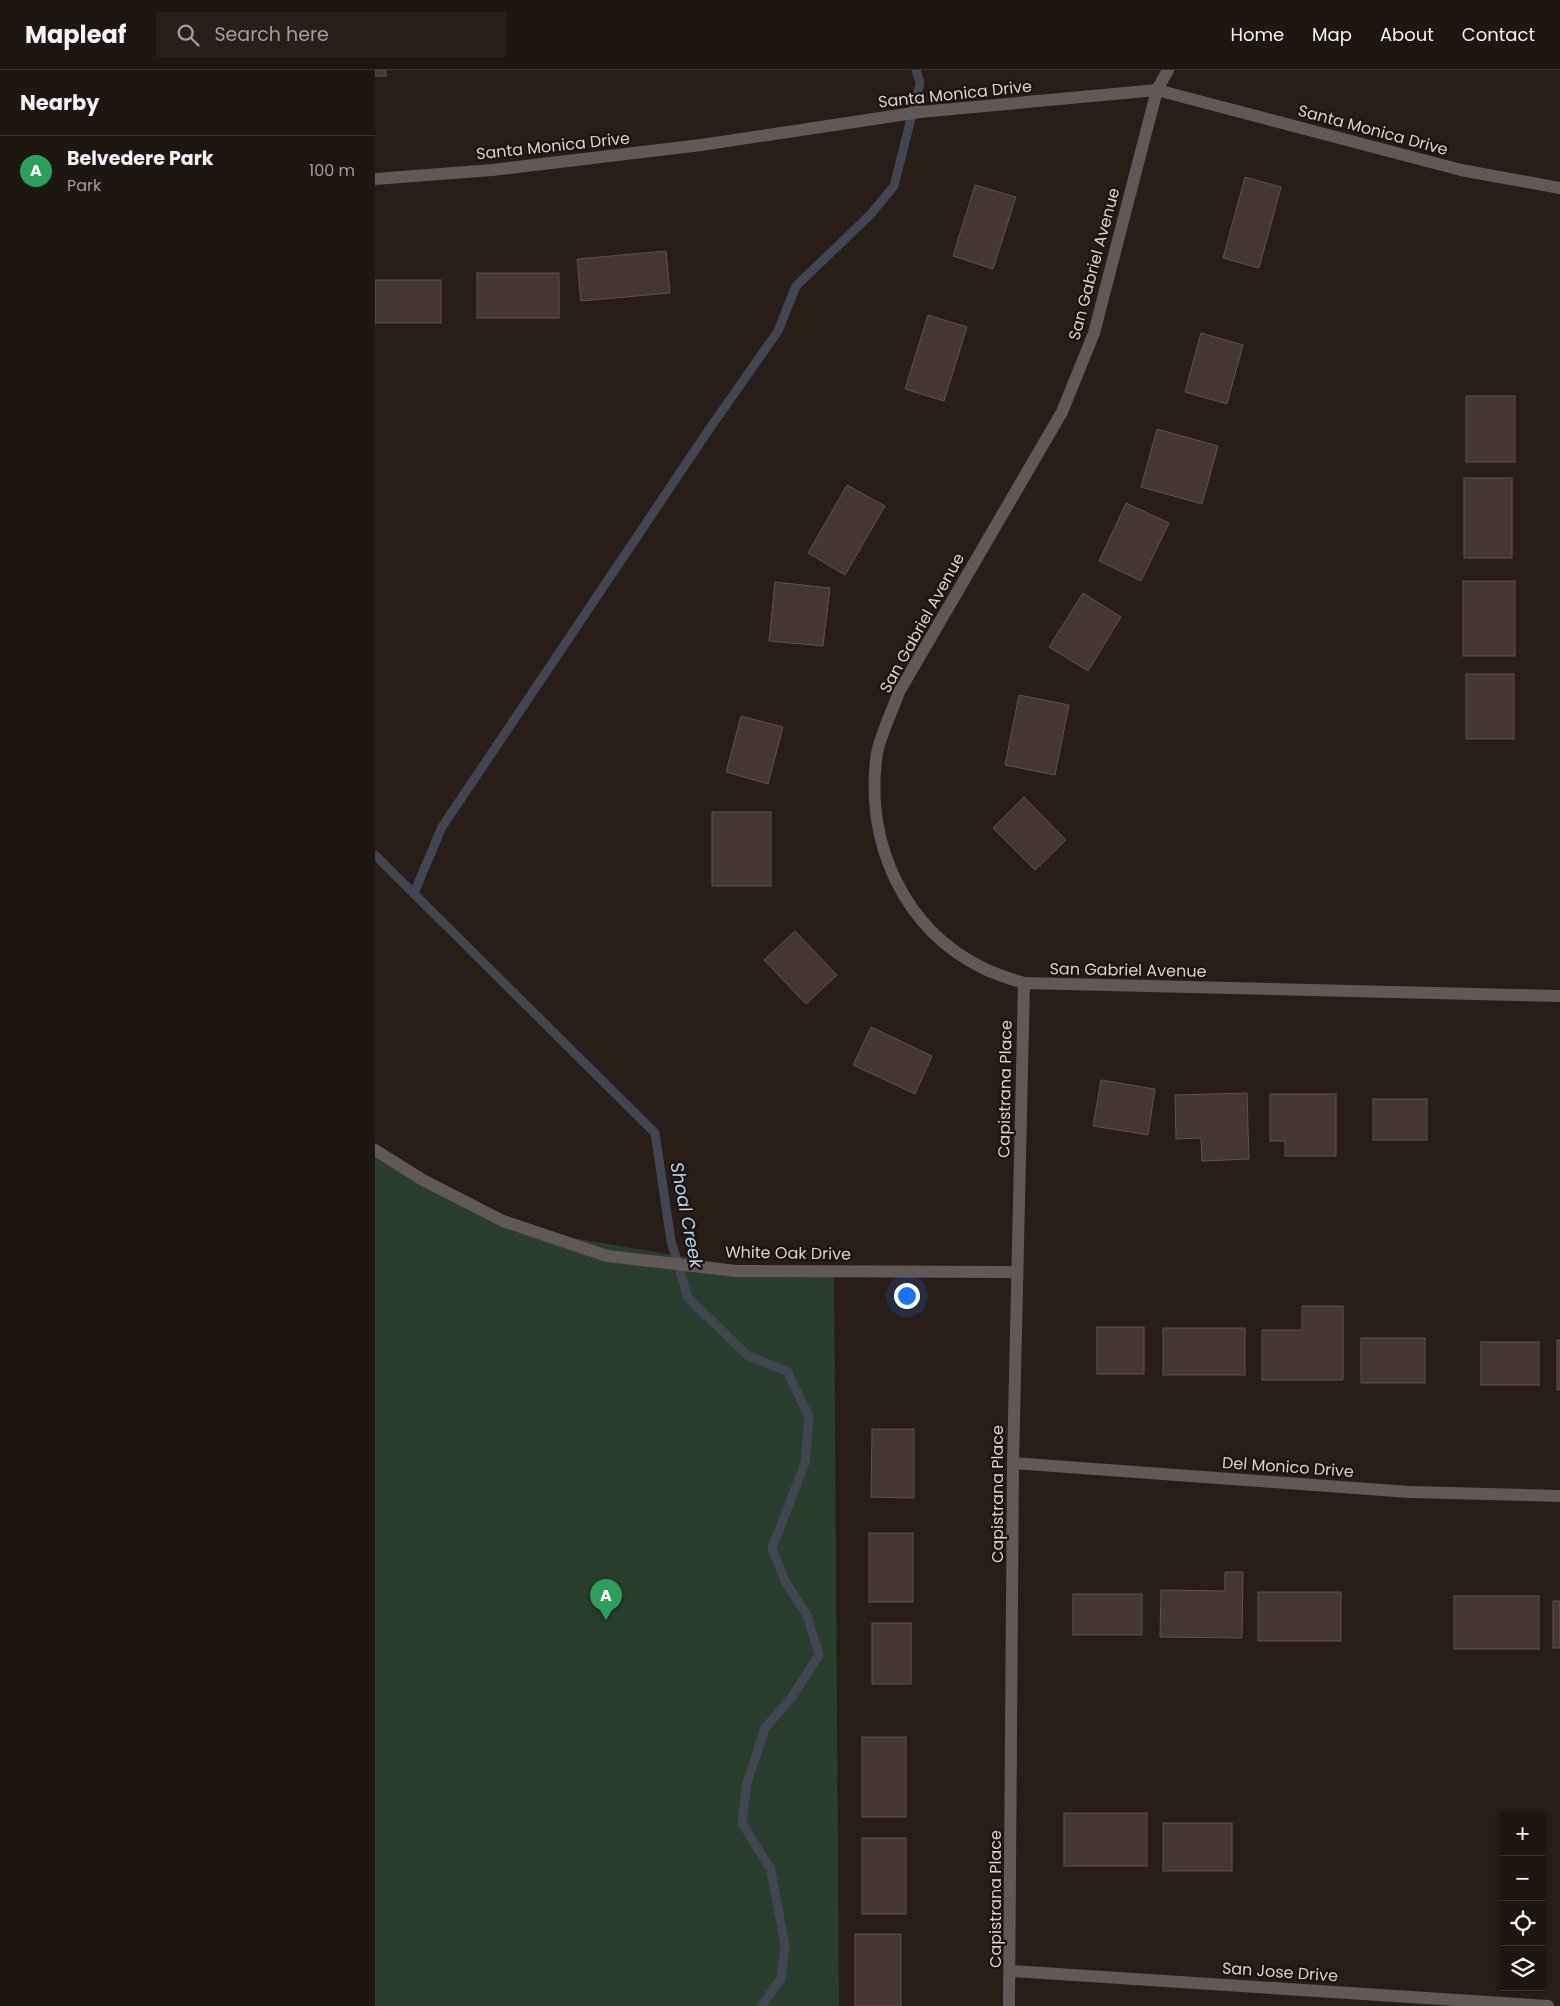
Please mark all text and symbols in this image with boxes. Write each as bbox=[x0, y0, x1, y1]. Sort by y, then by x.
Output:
search box bbox=[156, 12, 506, 57]
text: Mapleaf bbox=[25, 18, 126, 51]
icon: search bbox=[174, 21, 202, 49]
text: Search here bbox=[214, 21, 329, 48]
text: Home bbox=[1230, 22, 1284, 47]
text: Map bbox=[1312, 22, 1352, 47]
text: About bbox=[1380, 22, 1434, 47]
text: Contact bbox=[1462, 22, 1535, 47]
street label: Santa Monica Drive bbox=[877, 74, 1033, 114]
text: Nearby bbox=[20, 88, 100, 117]
street label: Santa Monica Drive bbox=[1295, 99, 1451, 161]
street label: Santa Monica Drive bbox=[475, 126, 631, 166]
text: Belvedere Park bbox=[67, 145, 214, 172]
text: A bbox=[30, 159, 42, 182]
text: 100 m bbox=[309, 159, 355, 182]
text: Park bbox=[67, 174, 101, 197]
street label: San Gabriel Avenue bbox=[1063, 185, 1125, 343]
street label: San Gabriel Avenue bbox=[874, 549, 970, 697]
street label: San Gabriel Avenue bbox=[1049, 957, 1207, 983]
street label: Capistrana Place bbox=[992, 1020, 1018, 1158]
water label: Shoal Creek bbox=[664, 1160, 710, 1271]
street label: White Oak Drive bbox=[725, 1240, 851, 1266]
your location bbox=[894, 1283, 920, 1309]
street label: Capistrana Place bbox=[986, 1425, 1009, 1563]
street label: Del Monico Drive bbox=[1221, 1451, 1355, 1483]
pin: A bbox=[590, 1579, 622, 1620]
map controls bbox=[1500, 1811, 1545, 1991]
button: + bbox=[1500, 1811, 1545, 1856]
street label: Capistrana Place bbox=[984, 1830, 1007, 1968]
button: − bbox=[1500, 1856, 1545, 1901]
button: locate bbox=[1500, 1901, 1545, 1946]
button: layers bbox=[1500, 1946, 1545, 1991]
street label: San Jose Drive bbox=[1221, 1956, 1339, 1988]

